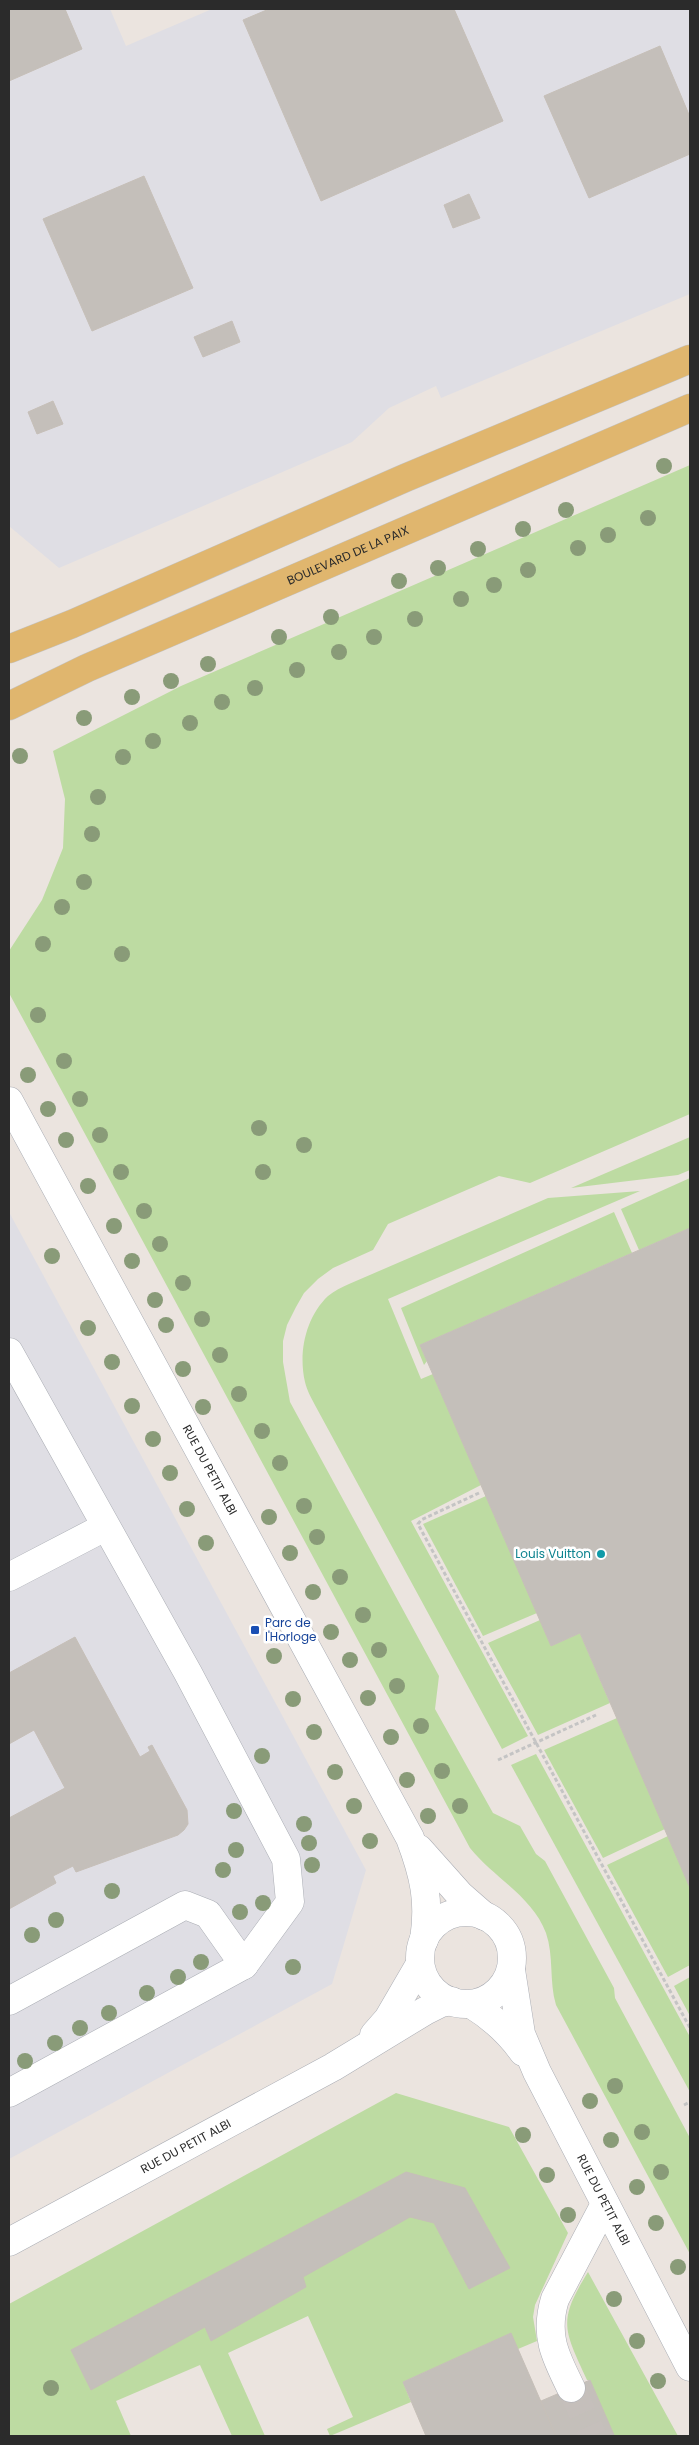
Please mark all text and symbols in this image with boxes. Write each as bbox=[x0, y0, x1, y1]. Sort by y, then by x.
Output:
street label: BOULEVARD DE LA PAIX bbox=[284, 521, 411, 589]
street label: RUE DU PETIT ALBI bbox=[179, 1421, 242, 1518]
place label: Louis Vuitton bbox=[515, 1545, 591, 1562]
marker: Louis Vuitton bbox=[595, 1548, 607, 1560]
place label: Parc de l'Horloge bbox=[265, 1614, 317, 1645]
marker: Parc de l'Horloge bbox=[249, 1624, 261, 1636]
street label: RUE DU PETIT ALBI bbox=[137, 2115, 234, 2177]
street label: RUE DU PETIT ALBI bbox=[573, 2151, 634, 2248]

